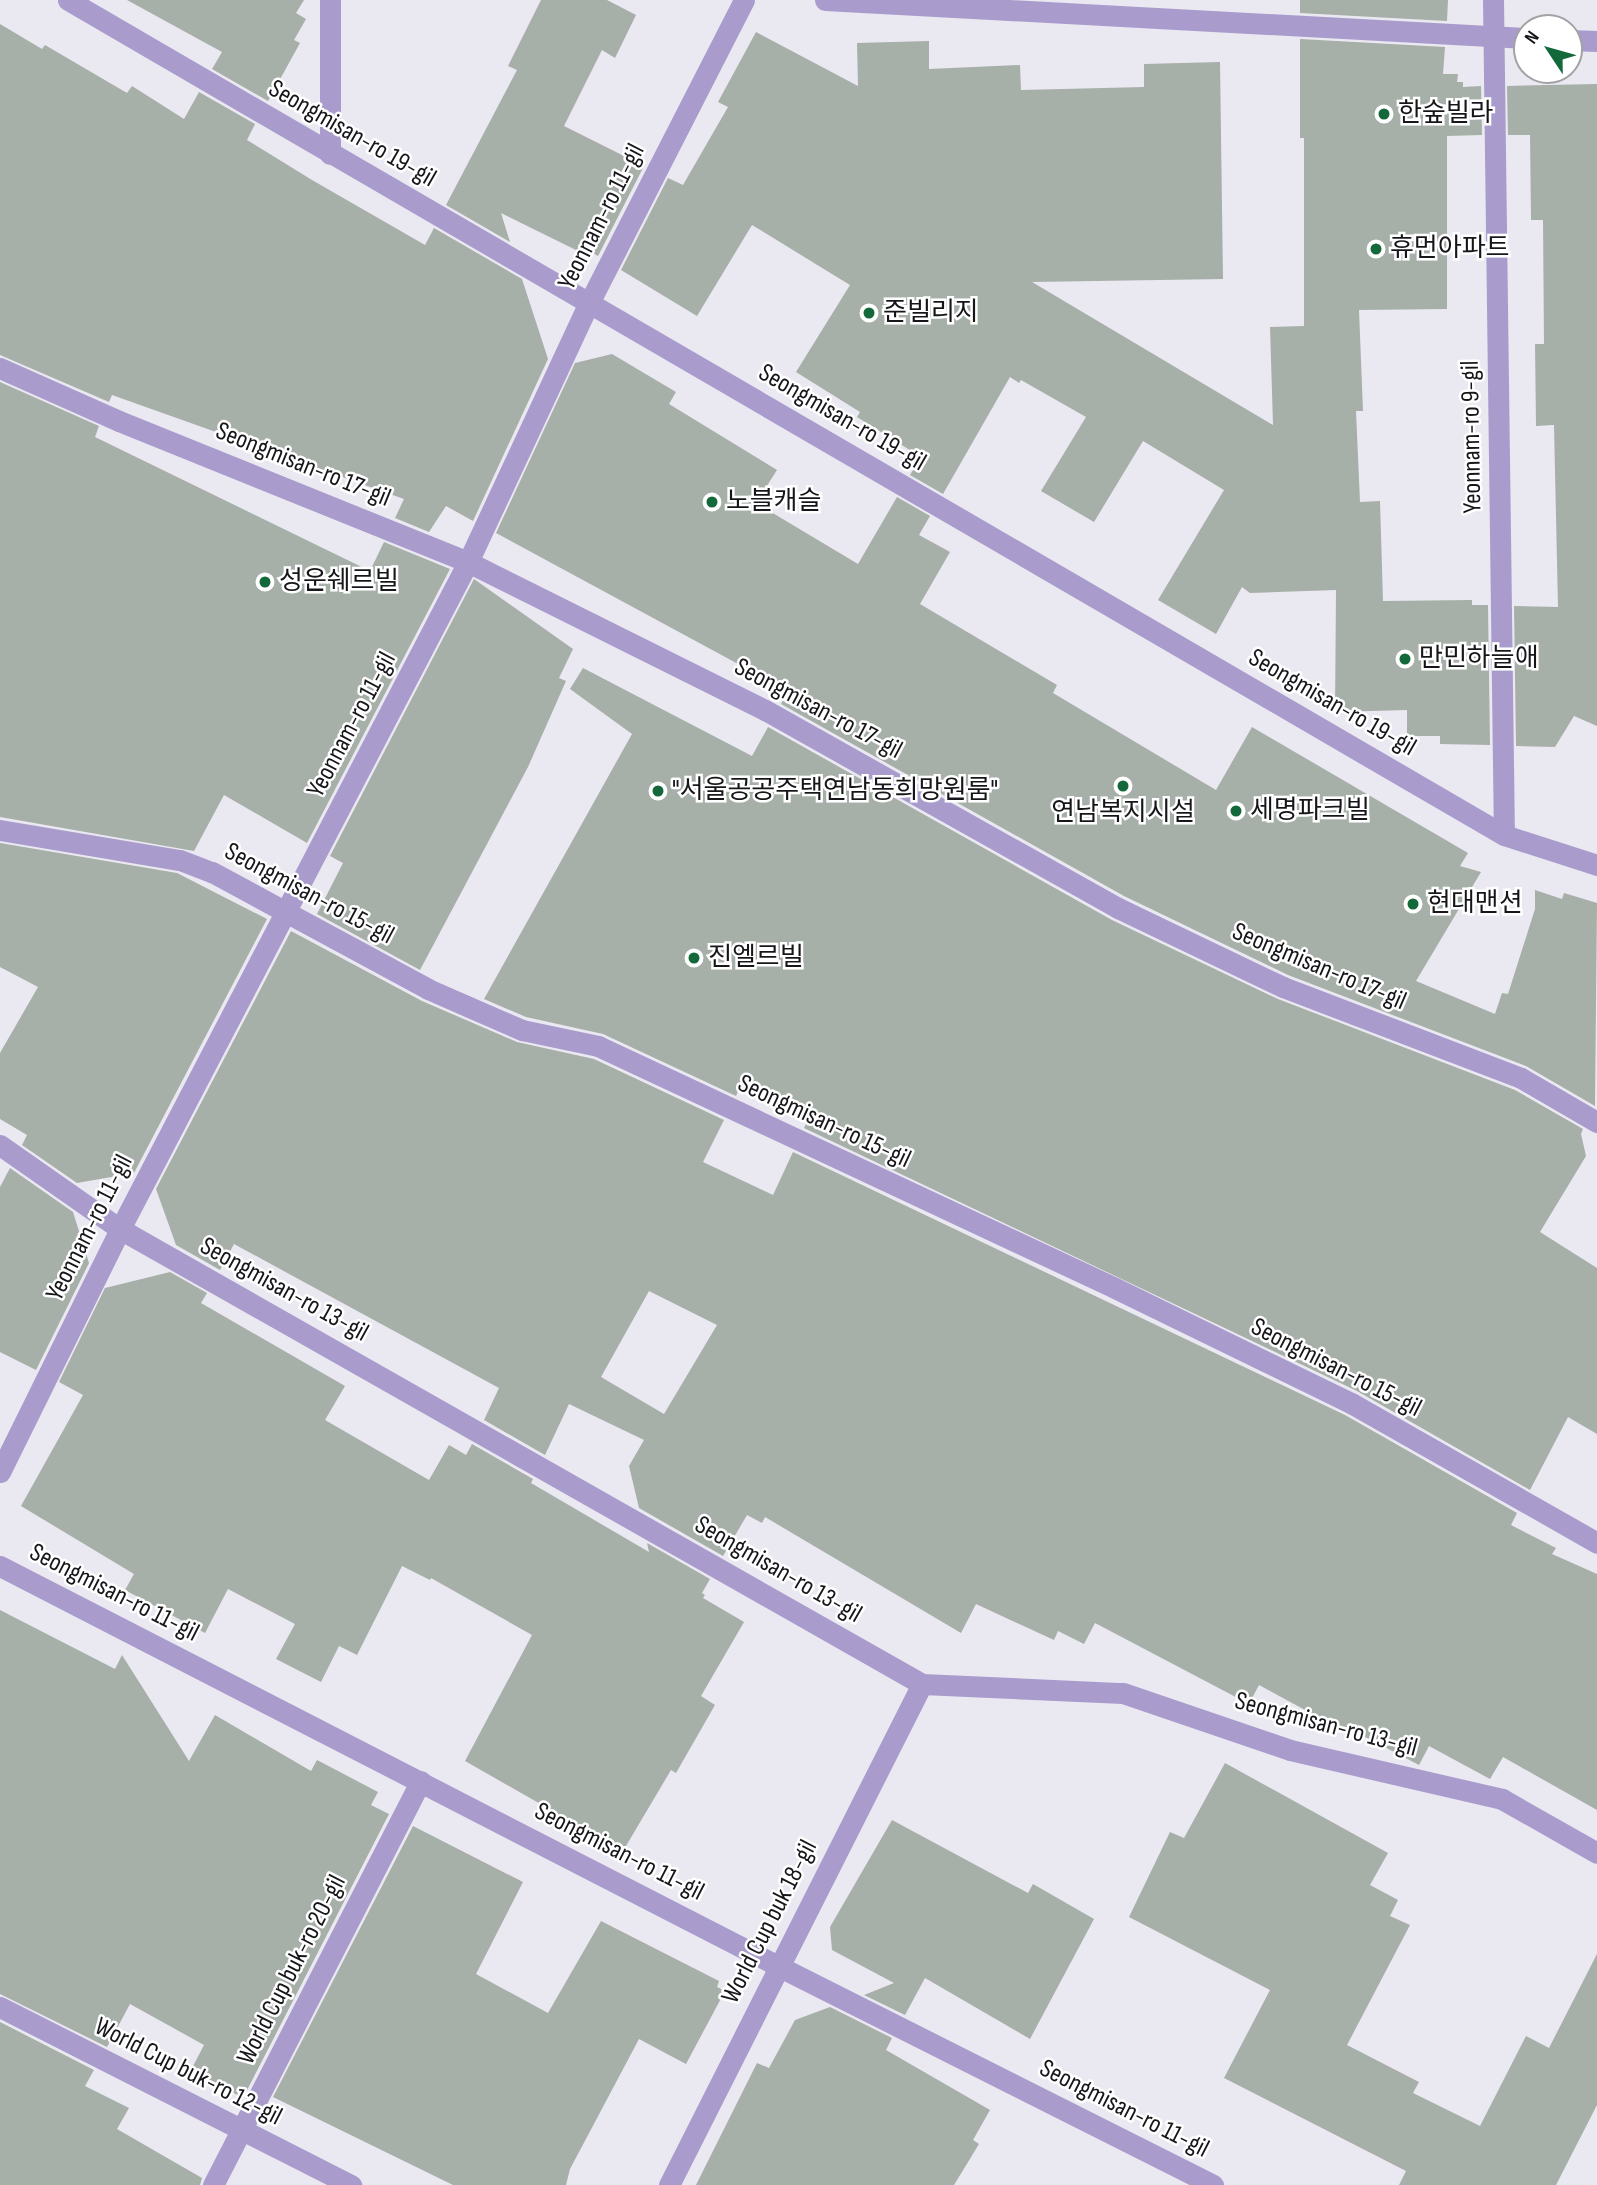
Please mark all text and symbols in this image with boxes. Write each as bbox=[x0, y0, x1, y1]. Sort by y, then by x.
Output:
north arrow bbox=[1513, 14, 1583, 84]
text: N bbox=[1520, 27, 1545, 48]
street label: Seongmisan-ro 19-gil bbox=[263, 73, 441, 195]
place label: 한숲빌라 bbox=[1398, 98, 1494, 130]
marker: 한숲빌라 bbox=[1376, 106, 1392, 122]
street label: Yeonnam-ro 11-gil bbox=[552, 139, 652, 295]
place label: 휴먼아파트 bbox=[1390, 233, 1510, 265]
marker: 휴먼아파트 bbox=[1368, 241, 1384, 257]
place label: 준빌리지 bbox=[883, 297, 979, 329]
marker: 준빌리지 bbox=[861, 305, 877, 321]
street label: Seongmisan-ro 19-gil bbox=[753, 357, 931, 479]
street label: Yeonnam-ro 9-gil bbox=[1455, 360, 1489, 514]
street label: Seongmisan-ro 17-gil bbox=[211, 416, 395, 514]
place label: 노블캐슬 bbox=[726, 486, 822, 518]
marker: 노블캐슬 bbox=[704, 494, 720, 510]
place label: 성운쉐르빌 bbox=[279, 566, 399, 598]
marker: 성운쉐르빌 bbox=[257, 574, 273, 590]
street label: Seongmisan-ro 19-gil bbox=[1243, 642, 1421, 764]
place label: 만민하늘애 bbox=[1419, 643, 1539, 675]
street label: Yeonnam-ro 11-gil bbox=[301, 647, 403, 803]
marker: 만민하늘애 bbox=[1397, 651, 1413, 667]
street label: Seongmisan-ro 17-gil bbox=[729, 652, 907, 766]
place label: "서울공공주택연남동희망원룸" bbox=[672, 775, 998, 807]
marker: 연남복지시설 bbox=[1115, 778, 1131, 794]
marker: "서울공공주택연남동희망원룸" bbox=[650, 783, 666, 799]
place label: 세명파크빌 bbox=[1250, 795, 1370, 827]
place label: 연남복지시설 bbox=[1051, 797, 1195, 829]
marker: 세명파크빌 bbox=[1228, 803, 1244, 819]
street label: Seongmisan-ro 15-gil bbox=[219, 836, 399, 952]
place label: 현대맨션 bbox=[1427, 888, 1523, 920]
marker: 현대맨션 bbox=[1405, 896, 1421, 912]
street label: Seongmisan-ro 17-gil bbox=[1227, 916, 1411, 1018]
place label: 진엘르빌 bbox=[708, 942, 804, 974]
marker: 진엘르빌 bbox=[686, 950, 702, 966]
street label: Seongmisan-ro 15-gil bbox=[733, 1068, 915, 1176]
street label: Yeonnam-ro 11-gil bbox=[40, 1150, 140, 1306]
street label: Seongmisan-ro 13-gil bbox=[194, 1231, 374, 1349]
street label: Seongmisan-ro 15-gil bbox=[1246, 1312, 1426, 1424]
street label: Seongmisan-ro 13-gil bbox=[689, 1510, 867, 1630]
street label: Seongmisan-ro 11-gil bbox=[24, 1537, 204, 1649]
street label: Seongmisan-ro 13-gil bbox=[1231, 1686, 1421, 1764]
street label: Seongmisan-ro 11-gil bbox=[529, 1796, 709, 1908]
street label: World Cup buk 18-gil bbox=[715, 1835, 825, 2009]
street label: World Cup buk-ro 20-gil bbox=[231, 1870, 353, 2070]
street label: World Cup buk-ro 12-gil bbox=[89, 2011, 287, 2133]
street label: Seongmisan-ro 11-gil bbox=[1034, 2053, 1214, 2165]

